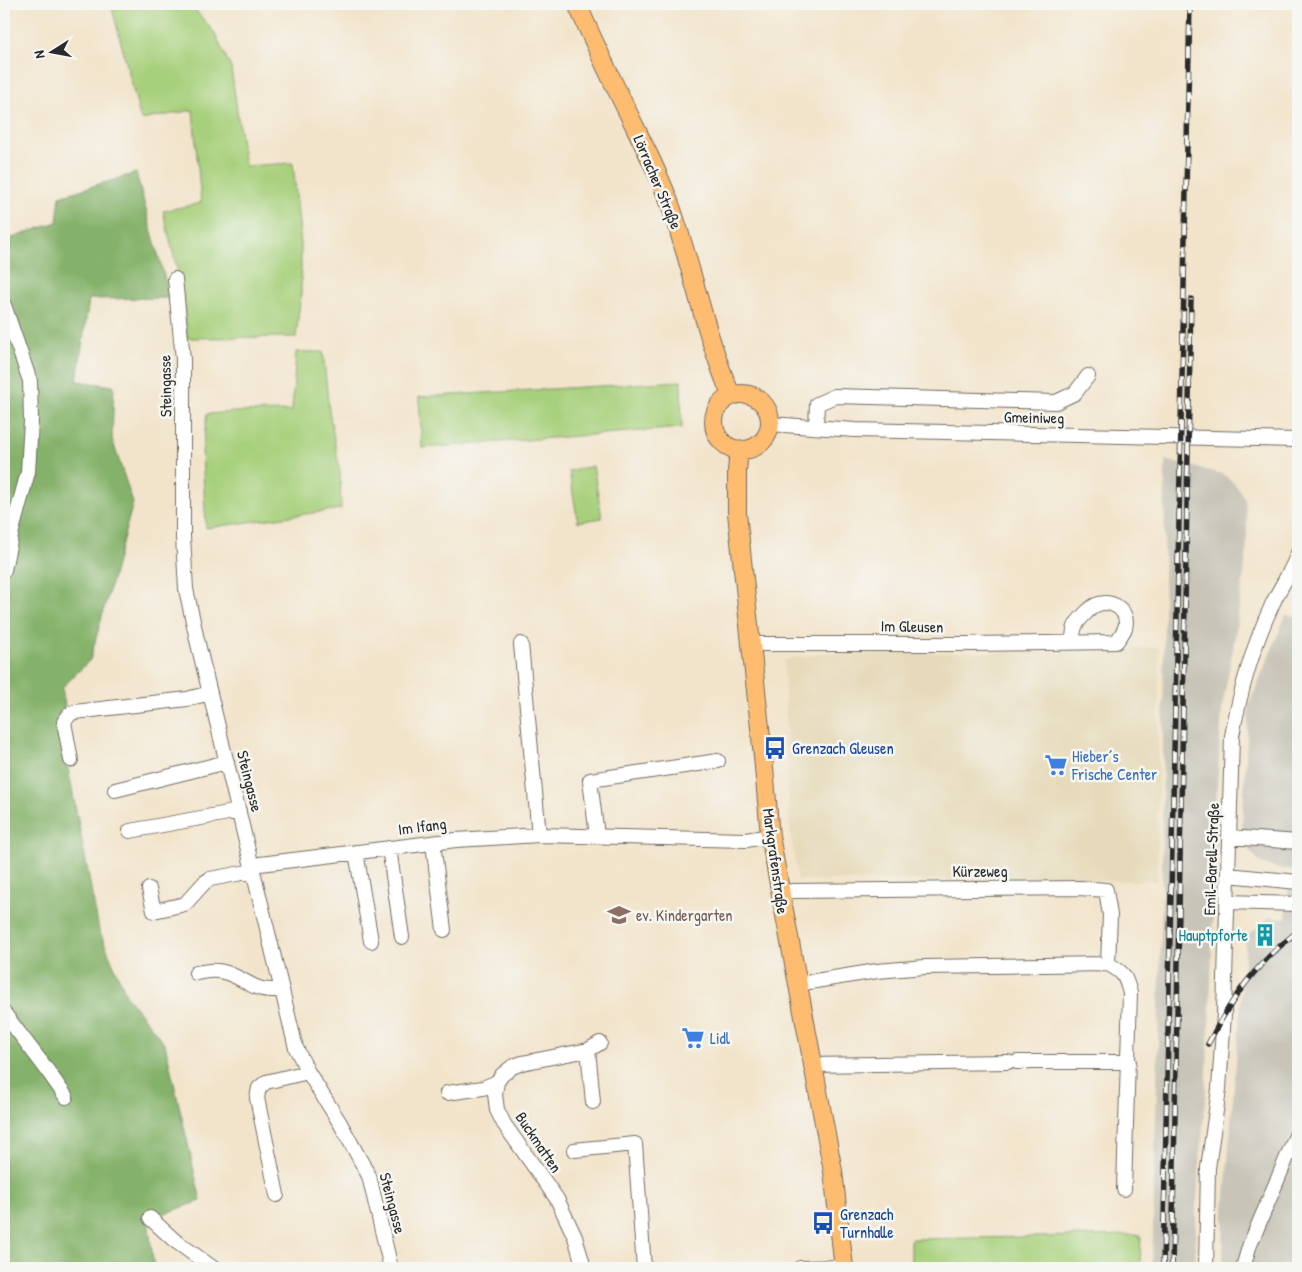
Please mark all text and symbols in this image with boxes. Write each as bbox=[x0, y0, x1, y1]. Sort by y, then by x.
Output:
north arrow bbox=[28, 28, 78, 78]
text: N bbox=[29, 49, 49, 60]
street label: Lörracher Straße bbox=[628, 132, 688, 233]
street label: Steingasse bbox=[153, 354, 177, 417]
street label: Gmeiniweg bbox=[1004, 405, 1064, 429]
street label: Im Gleusen bbox=[880, 614, 944, 638]
bus stop icon: Grenzach Gleusen bbox=[762, 735, 788, 761]
place label: Grenzach Gleusen bbox=[792, 737, 894, 759]
place label: Hieber´s Frische Center bbox=[1071, 745, 1157, 785]
street label: Steingasse bbox=[232, 748, 268, 814]
supermarket icon: Hieber´s Frische Center bbox=[1043, 752, 1069, 778]
street label: Emil-Barell-Straße bbox=[1198, 802, 1224, 916]
street label: Markgrafenstraße bbox=[758, 807, 794, 916]
street label: Im Ifang bbox=[397, 812, 447, 840]
street label: Kürzeweg bbox=[952, 860, 1008, 882]
school or university icon: ev. Kindergarten bbox=[606, 902, 632, 928]
place label: ev. Kindergarten bbox=[636, 904, 732, 926]
building icon: Hauptpforte bbox=[1252, 922, 1278, 948]
place label: Hauptpforte bbox=[1178, 924, 1249, 946]
supermarket icon: Lidl bbox=[680, 1025, 706, 1051]
place label: Lidl bbox=[710, 1027, 731, 1049]
street label: Buckmatten bbox=[511, 1107, 567, 1177]
street label: Steingasse bbox=[374, 1170, 412, 1236]
place label: Grenzach Turnhalle bbox=[840, 1203, 894, 1243]
bus stop icon: Grenzach Turnhalle bbox=[810, 1210, 836, 1236]

